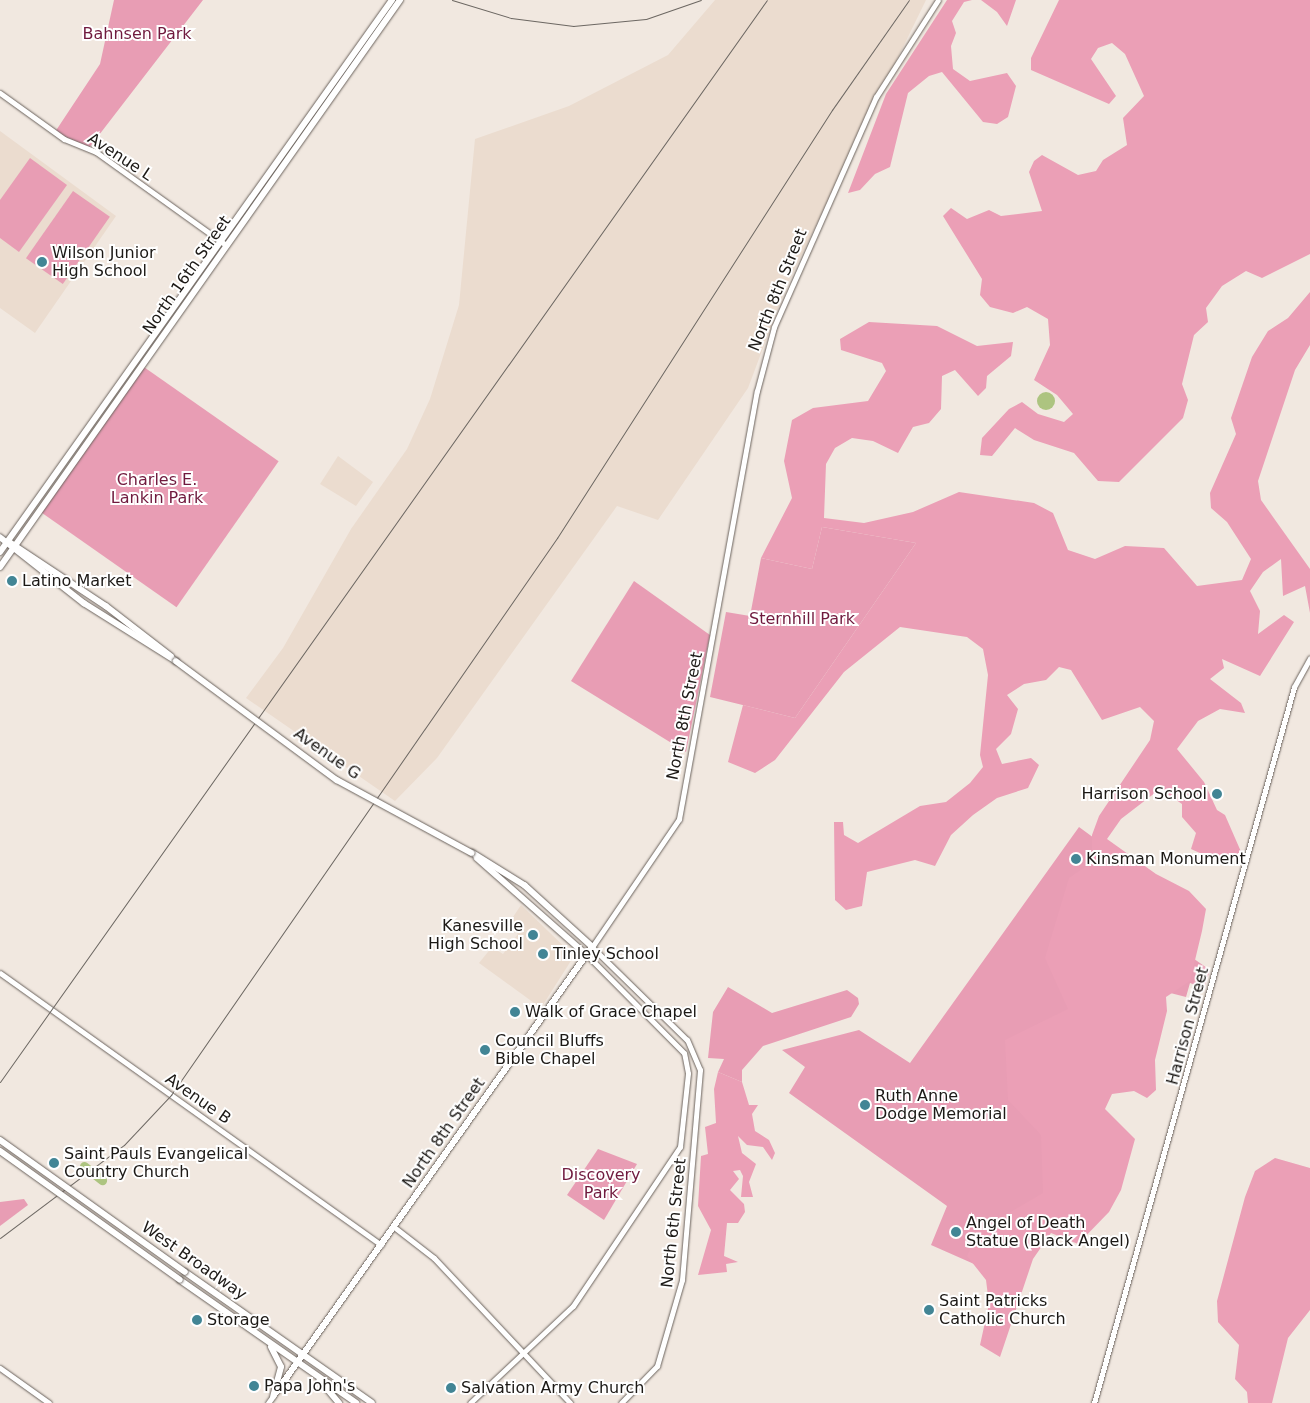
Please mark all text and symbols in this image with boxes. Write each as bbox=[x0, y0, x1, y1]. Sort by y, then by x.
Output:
park label: Bahnsen Park bbox=[82, 24, 192, 44]
street label: Avenue L bbox=[84, 129, 156, 185]
street label: North 16th Street bbox=[139, 212, 235, 338]
street label: North 8th Street bbox=[745, 226, 811, 354]
place label: Wilson Junior High School bbox=[52, 243, 156, 281]
marker: Wilson Junior High School bbox=[36, 256, 48, 268]
park label: Charles E. Lankin Park bbox=[111, 470, 203, 508]
place label: Latino Market bbox=[22, 571, 131, 591]
marker: Latino Market bbox=[6, 575, 18, 587]
park label: Sternhill Park bbox=[749, 609, 855, 629]
street label: North 8th Street bbox=[663, 650, 707, 782]
street label: Avenue G bbox=[290, 724, 364, 784]
place label: Harrison School bbox=[1081, 784, 1207, 804]
marker: Harrison School bbox=[1211, 788, 1223, 800]
place label: Kinsman Monument bbox=[1086, 849, 1246, 869]
marker: Kinsman Monument bbox=[1070, 853, 1082, 865]
place label: Kanesville High School bbox=[428, 916, 523, 954]
marker: Kanesville High School bbox=[527, 929, 539, 941]
place label: Tinley School bbox=[553, 944, 659, 964]
marker: Tinley School bbox=[537, 948, 549, 960]
street label: Harrison Street bbox=[1163, 965, 1213, 1087]
place label: Walk of Grace Chapel bbox=[525, 1002, 697, 1022]
marker: Walk of Grace Chapel bbox=[509, 1006, 521, 1018]
place label: Council Bluffs Bible Chapel bbox=[495, 1031, 604, 1069]
marker: Council Bluffs Bible Chapel bbox=[479, 1044, 491, 1056]
street label: Avenue B bbox=[162, 1069, 234, 1129]
street label: North 8th Street bbox=[399, 1074, 489, 1192]
place label: Ruth Anne Dodge Memorial bbox=[875, 1086, 1007, 1124]
marker: Ruth Anne Dodge Memorial bbox=[859, 1099, 871, 1111]
place label: Saint Pauls Evangelical Country Church bbox=[64, 1144, 248, 1182]
marker: Saint Pauls Evangelical Country Church bbox=[48, 1157, 60, 1169]
street label: North 6th Street bbox=[658, 1157, 690, 1289]
park label: Discovery Park bbox=[561, 1165, 641, 1203]
place label: Angel of Death Statue (Black Angel) bbox=[966, 1213, 1130, 1251]
street label: West Broadway bbox=[138, 1218, 250, 1304]
marker: Angel of Death Statue (Black Angel) bbox=[950, 1226, 962, 1238]
place label: Saint Patricks Catholic Church bbox=[939, 1291, 1066, 1329]
marker: Saint Patricks Catholic Church bbox=[923, 1304, 935, 1316]
place label: Storage bbox=[207, 1310, 270, 1330]
marker: Storage bbox=[191, 1314, 203, 1326]
place label: Papa John's bbox=[264, 1376, 355, 1396]
place label: Salvation Army Church bbox=[461, 1378, 644, 1398]
marker: Papa John's bbox=[248, 1380, 260, 1392]
marker: Salvation Army Church bbox=[445, 1382, 457, 1394]

